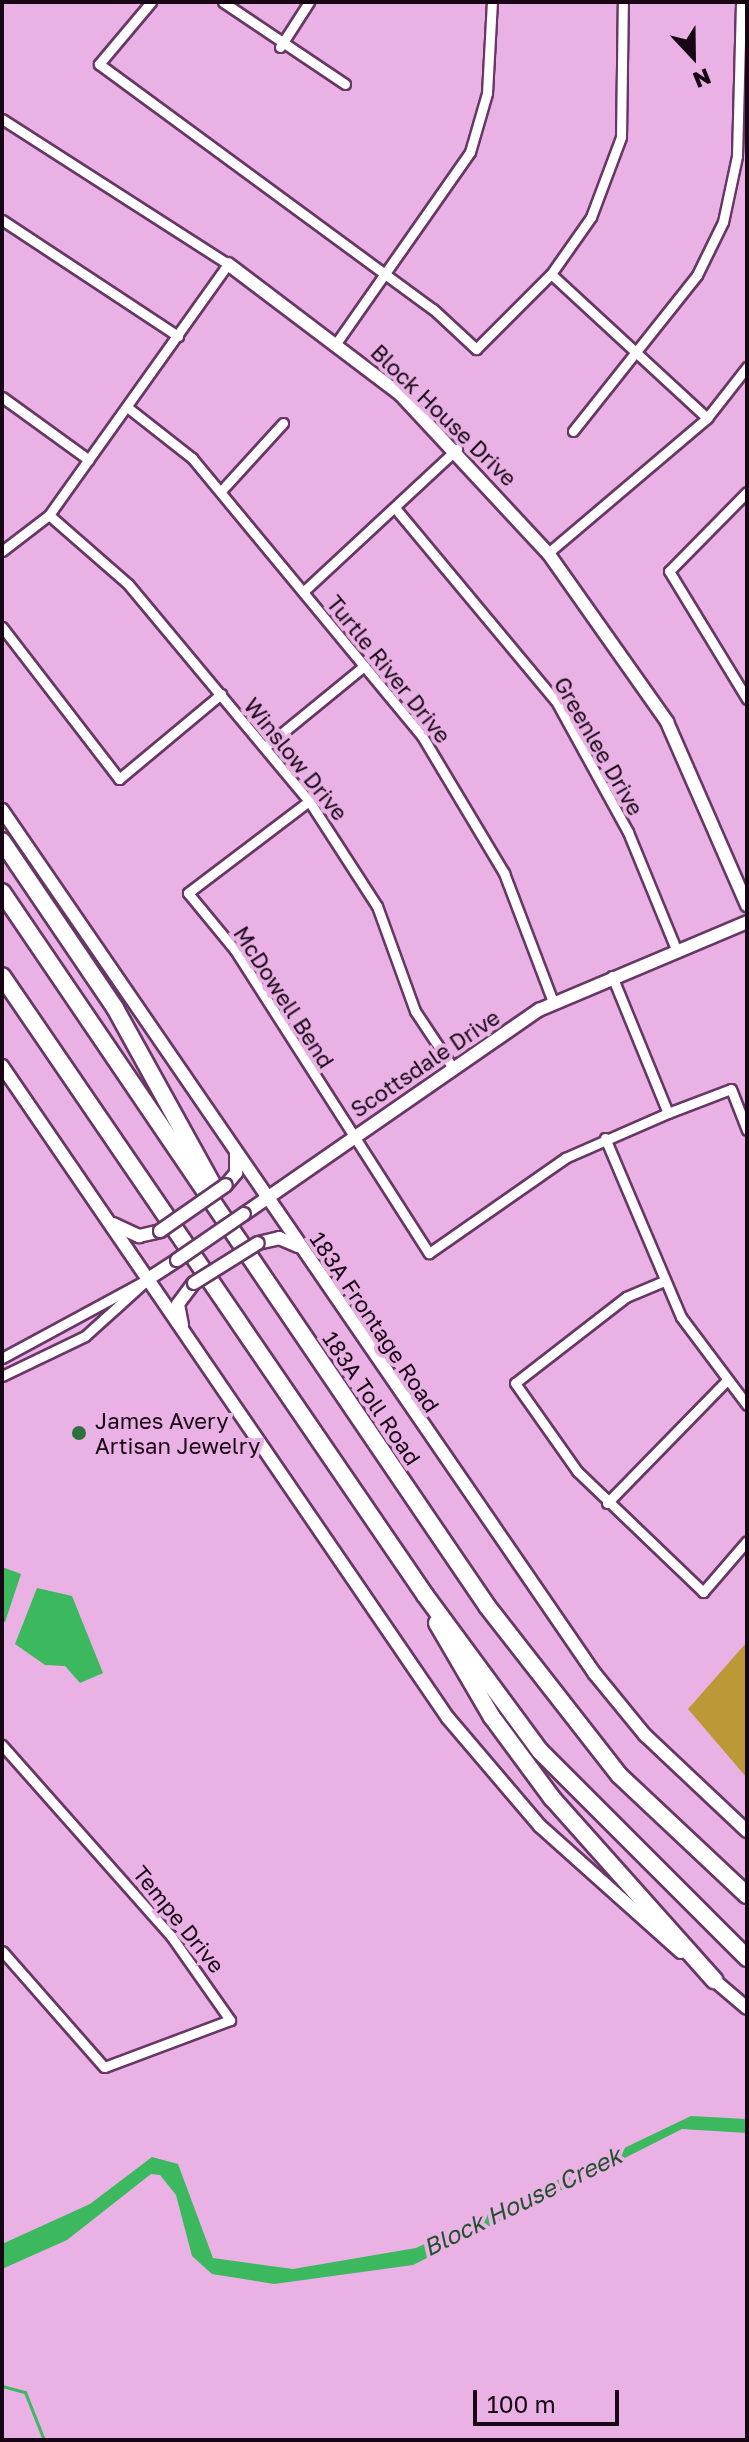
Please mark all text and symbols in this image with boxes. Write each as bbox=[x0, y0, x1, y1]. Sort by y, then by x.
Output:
north arrow bbox=[653, 16, 733, 96]
text: N bbox=[689, 63, 715, 94]
street label: Block House Drive bbox=[366, 339, 522, 491]
street label: Turtle River Drive bbox=[321, 590, 457, 748]
street label: Greenlee Drive bbox=[549, 672, 649, 820]
street label: Winslow Drive bbox=[239, 692, 353, 826]
street label: McDowell Bend bbox=[228, 921, 340, 1073]
street label: Scottsdale Drive bbox=[346, 1003, 504, 1123]
street label: 183A Frontage Road bbox=[305, 1227, 445, 1417]
street label: 183A Toll Road bbox=[318, 1326, 426, 1470]
place label: James Avery Artisan Jewelry bbox=[95, 1407, 260, 1458]
marker: James Avery Artisan Jewelry bbox=[70, 1424, 88, 1442]
street label: Tempe Drive bbox=[128, 1860, 230, 1978]
water label: Block House Creek bbox=[418, 2140, 626, 2262]
scale bar bbox=[477, 2374, 623, 2424]
text: 100 m bbox=[487, 2389, 556, 2418]

